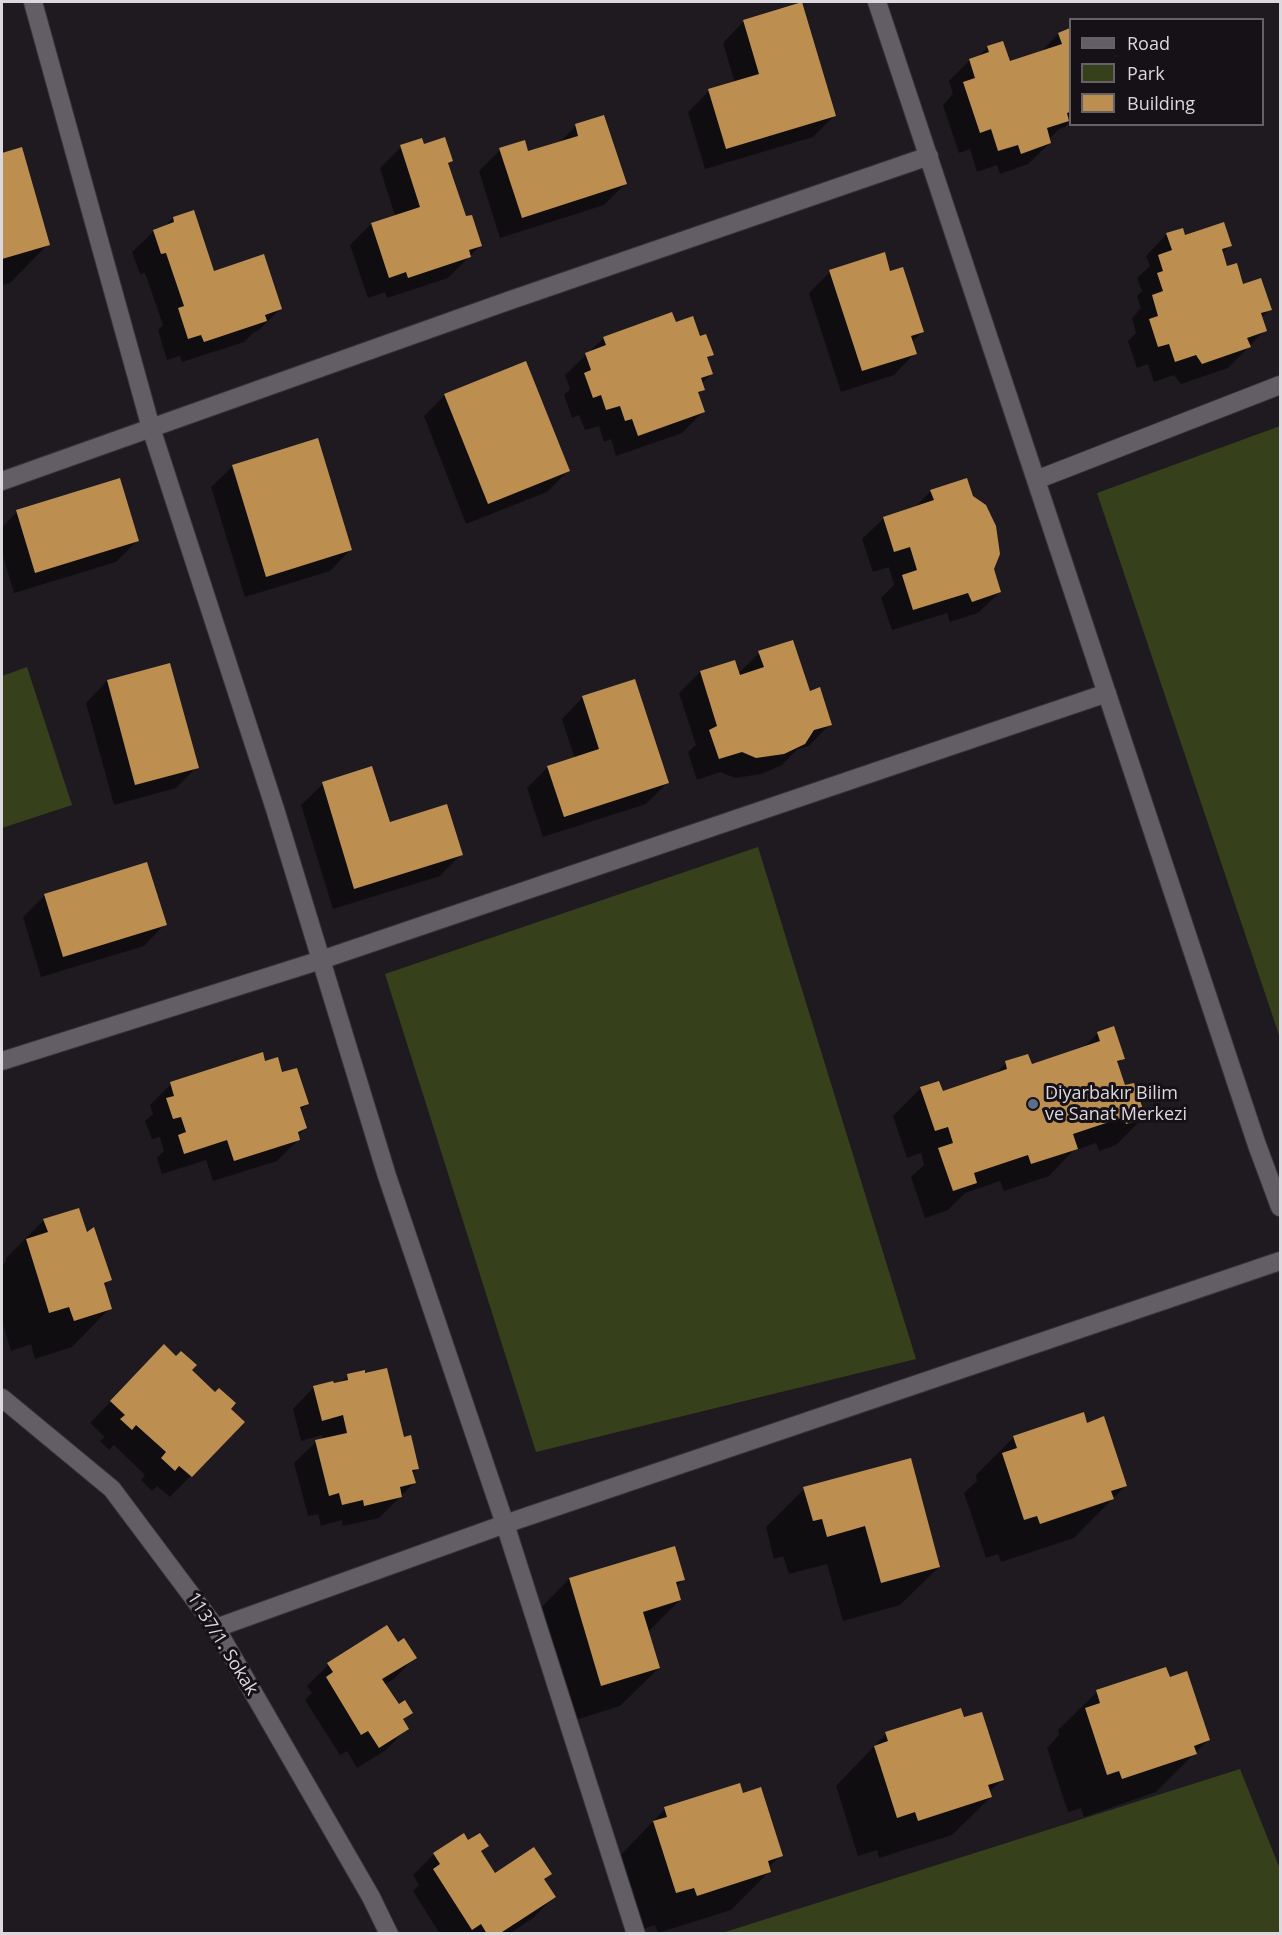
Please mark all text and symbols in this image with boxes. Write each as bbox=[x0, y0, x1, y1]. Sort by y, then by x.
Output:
legend bbox=[1069, 18, 1264, 126]
text: Road bbox=[1127, 31, 1170, 55]
text: Park bbox=[1127, 61, 1165, 85]
text: Building bbox=[1127, 91, 1195, 115]
place label: Diyarbakır Bilim ve Sanat Merkezi bbox=[1045, 1083, 1187, 1126]
marker: Diyarbakır Bilim ve Sanat Merkezi bbox=[1026, 1097, 1040, 1111]
street label: 1137/1. Sokak bbox=[182, 1589, 262, 1699]

